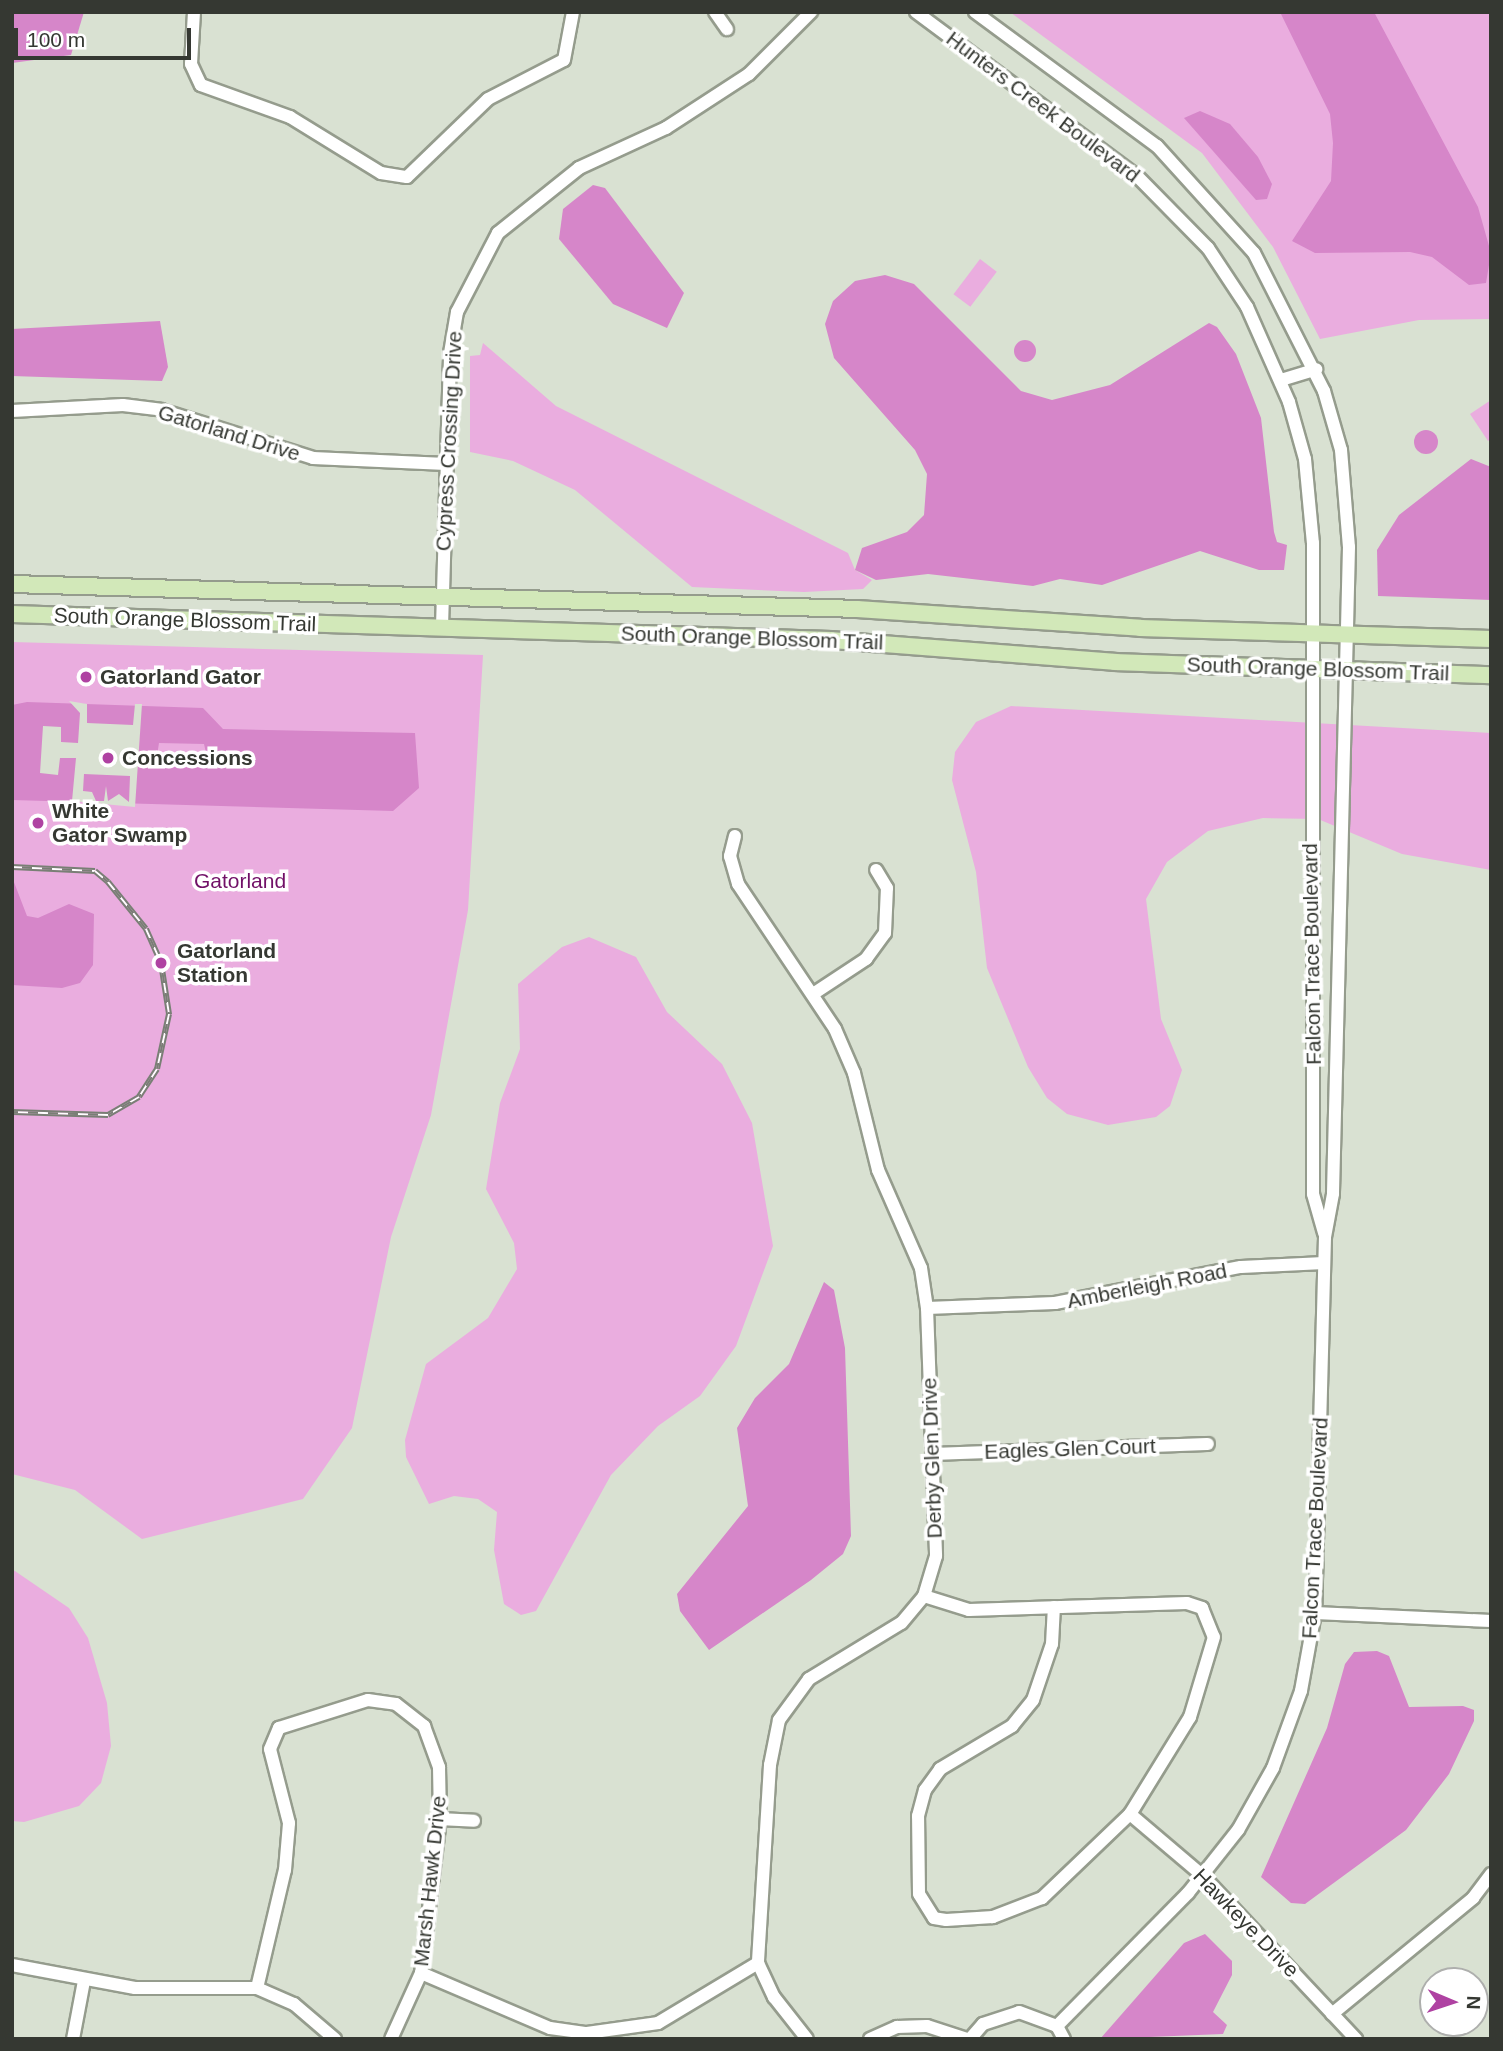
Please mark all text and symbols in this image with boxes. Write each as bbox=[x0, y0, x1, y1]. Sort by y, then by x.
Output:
scale bar bbox=[18, 14, 194, 58]
street label: Hunters Creek Boulevard bbox=[941, 26, 1145, 188]
text: 100 m bbox=[27, 28, 85, 51]
street label: Cypress Crossing Drive bbox=[431, 330, 467, 552]
street label: Gatorland Drive bbox=[155, 399, 303, 467]
street label: South Orange Blossom Trail bbox=[53, 603, 317, 637]
street label: South Orange Blossom Trail bbox=[620, 621, 884, 655]
street label: South Orange Blossom Trail bbox=[1186, 652, 1450, 686]
place label: Gatorland Gator bbox=[100, 664, 261, 690]
marker: Gatorland Gator bbox=[78, 669, 94, 685]
place label: Concessions bbox=[122, 745, 253, 771]
marker: Concessions bbox=[100, 750, 116, 766]
place label: White Gator Swamp bbox=[52, 798, 187, 848]
marker: White Gator Swamp bbox=[30, 815, 46, 831]
street label: Falcon Trace Boulevard bbox=[1297, 843, 1327, 1065]
park label: Gatorland bbox=[194, 868, 286, 894]
place label: Gatorland Station bbox=[177, 938, 276, 988]
marker: Gatorland Station bbox=[151, 953, 171, 973]
street label: Amberleigh Road bbox=[1065, 1258, 1229, 1314]
street label: Derby Glen Drive bbox=[917, 1377, 947, 1539]
street label: Falcon Trace Boulevard bbox=[1297, 1416, 1333, 1640]
street label: Eagles Glen Court bbox=[984, 1433, 1156, 1465]
street label: Marsh Hawk Drive bbox=[409, 1794, 451, 1968]
street label: Hawkeye Drive bbox=[1188, 1863, 1304, 1983]
north arrow bbox=[1419, 1967, 1489, 2037]
text: N bbox=[1463, 1995, 1484, 2010]

